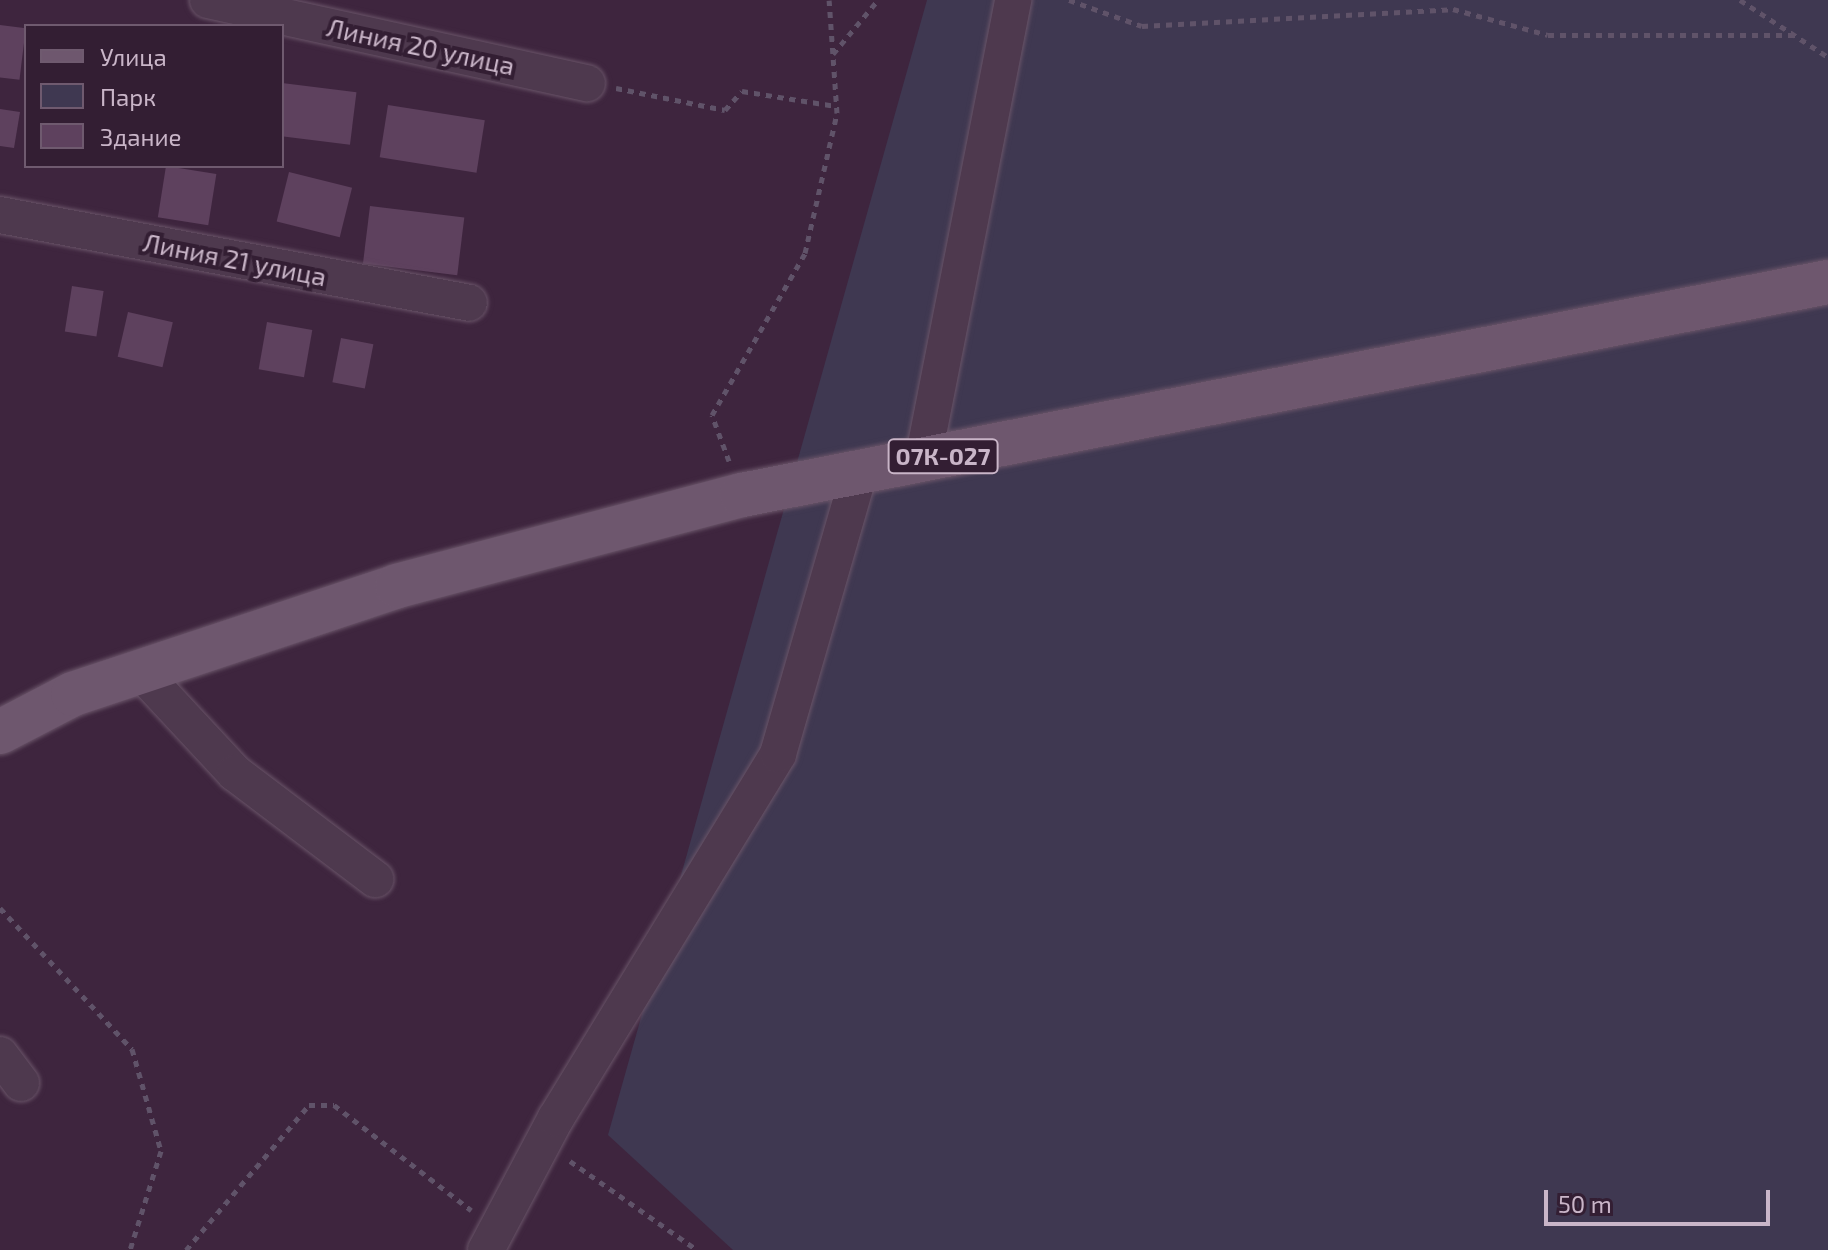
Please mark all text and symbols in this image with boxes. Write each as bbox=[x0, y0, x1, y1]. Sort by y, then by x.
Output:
street label: Линия 20 улица bbox=[324, 11, 518, 81]
legend bbox=[24, 24, 284, 168]
text: Улица bbox=[100, 42, 167, 71]
text: Парк bbox=[100, 82, 156, 111]
text: Здание bbox=[100, 122, 182, 151]
street label: Линия 21 улица bbox=[141, 226, 329, 292]
road number: 07К-027 bbox=[887, 436, 999, 476]
scale bar bbox=[1548, 1174, 1774, 1224]
text: 50 m bbox=[1558, 1189, 1612, 1218]

